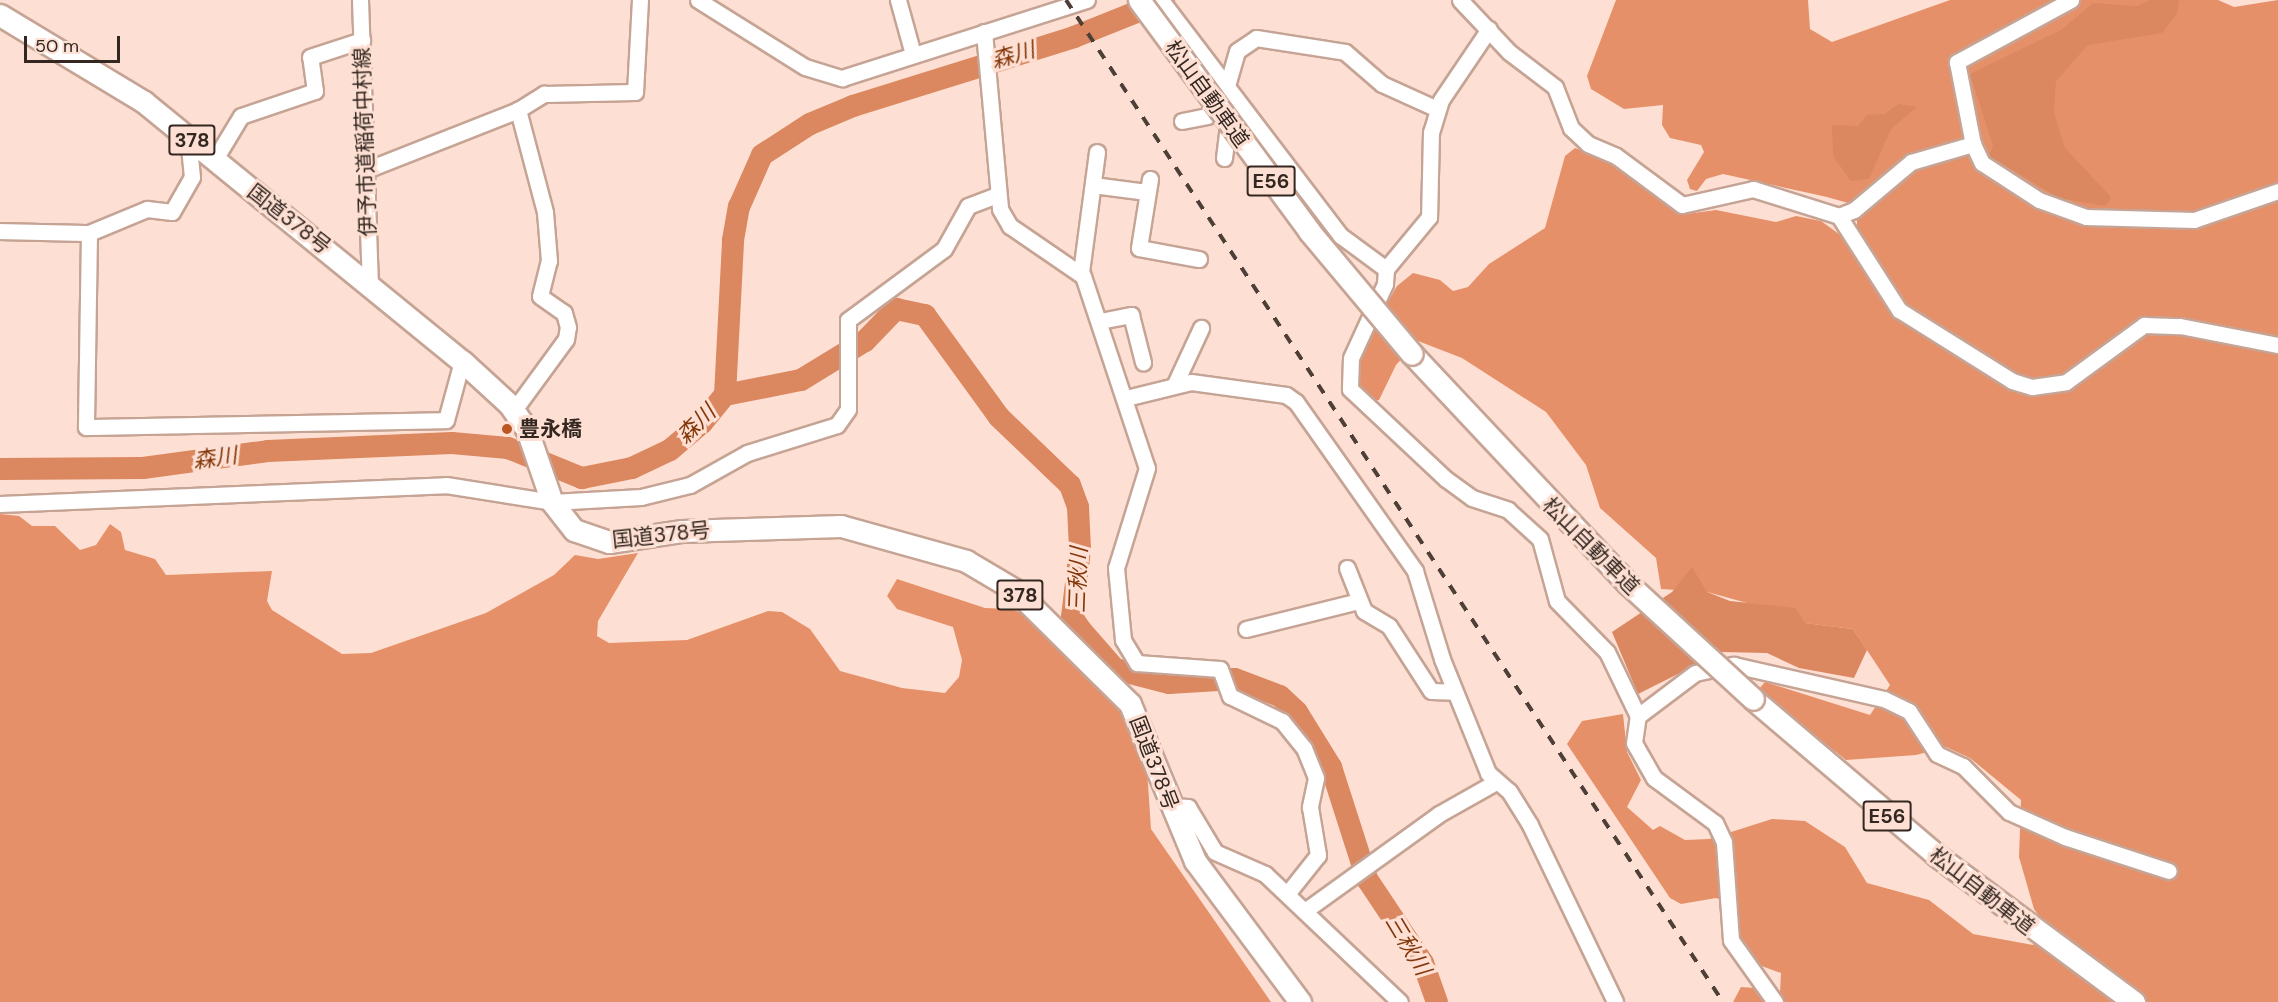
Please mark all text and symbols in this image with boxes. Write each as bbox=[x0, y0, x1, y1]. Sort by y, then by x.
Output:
scale bar bbox=[27, 24, 123, 62]
text: 50 m bbox=[35, 34, 79, 58]
water label: 森川 bbox=[988, 36, 1038, 74]
street label: 松山自動車道 bbox=[1160, 36, 1254, 152]
street label: 伊予市道稲荷中村線 bbox=[349, 47, 381, 237]
road number: 378 bbox=[168, 123, 216, 157]
road number: E56 bbox=[1246, 164, 1296, 198]
street label: 国道378号 bbox=[242, 179, 336, 259]
water label: 森川 bbox=[671, 399, 721, 449]
place label: 豊永橋 bbox=[519, 416, 582, 442]
marker: 豊永橋 bbox=[500, 422, 514, 436]
water label: 森川 bbox=[191, 442, 239, 474]
street label: 松山自動車道 bbox=[1538, 493, 1644, 599]
street label: 国道378号 bbox=[611, 517, 711, 553]
water label: 三秋川 bbox=[1064, 547, 1092, 613]
road number: 378 bbox=[996, 578, 1044, 612]
street label: 国道378号 bbox=[1125, 712, 1183, 814]
road number: E56 bbox=[1862, 799, 1912, 833]
street label: 松山自動車道 bbox=[1925, 842, 2039, 940]
water label: 三秋川 bbox=[1380, 910, 1436, 980]

